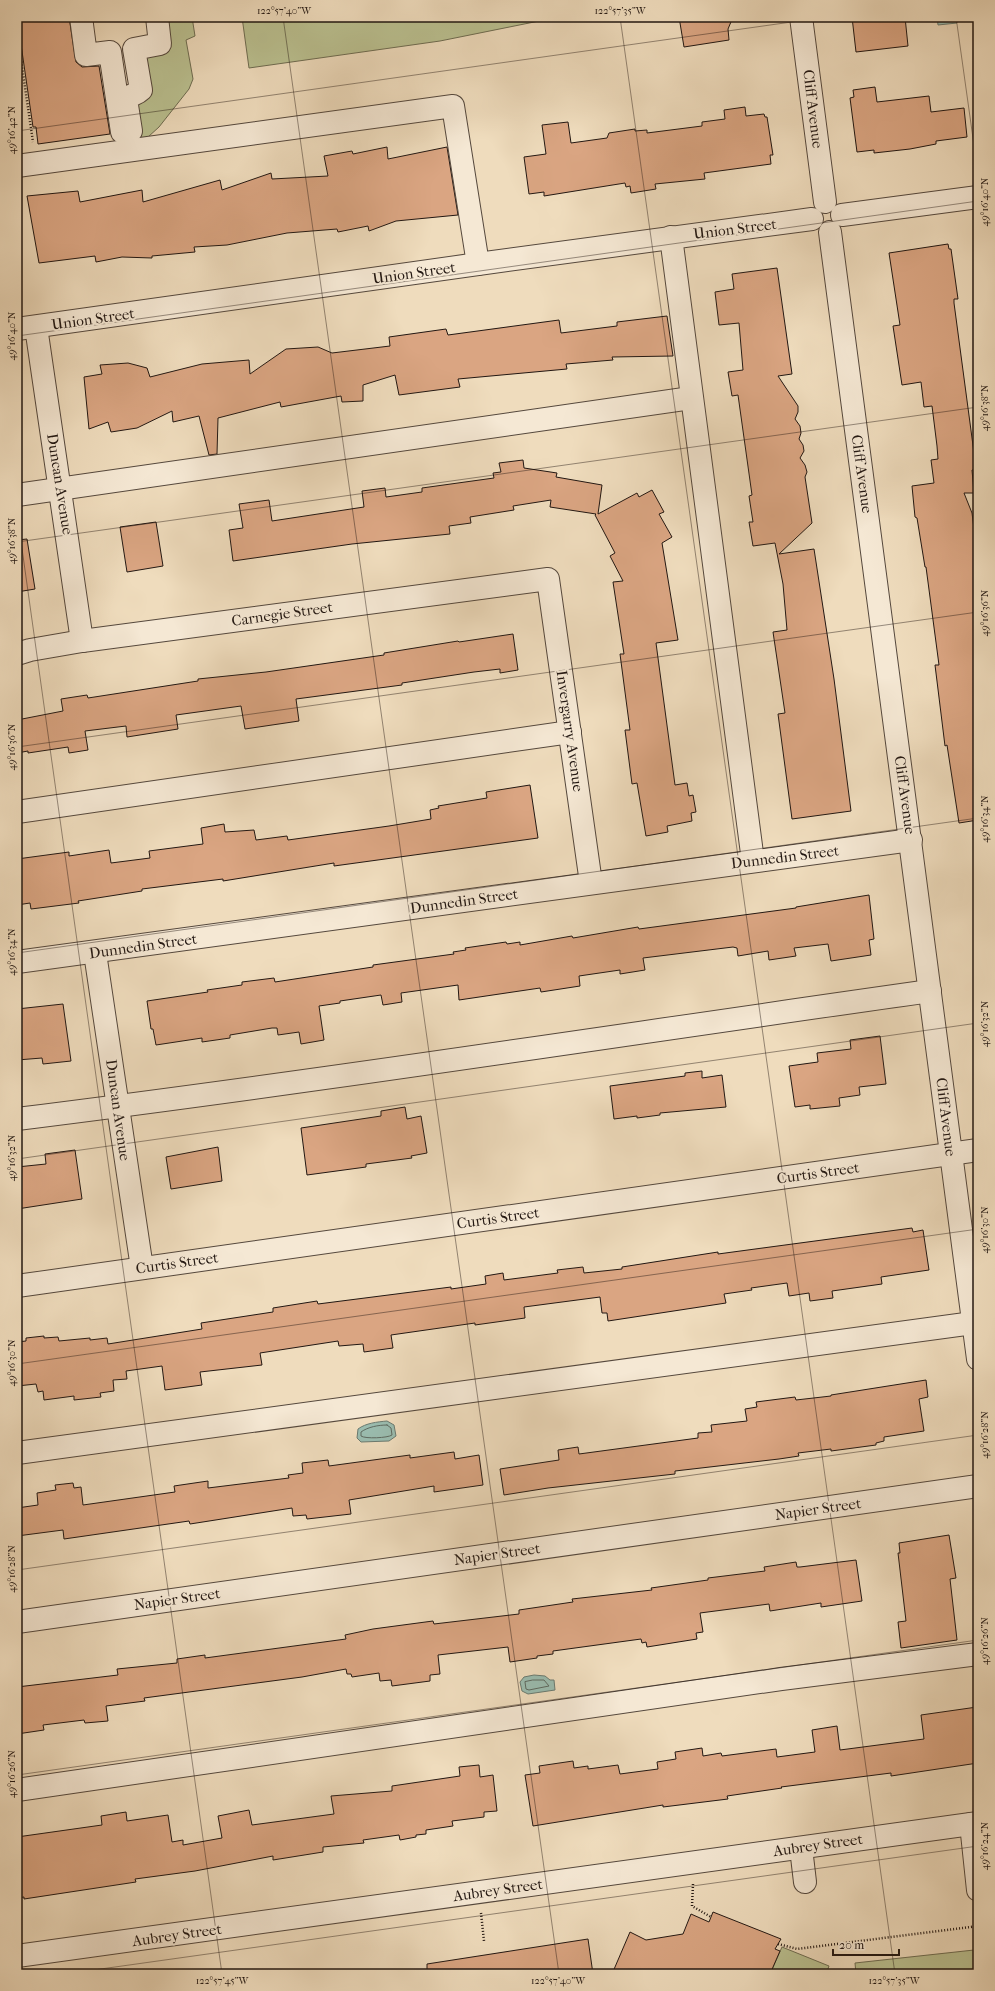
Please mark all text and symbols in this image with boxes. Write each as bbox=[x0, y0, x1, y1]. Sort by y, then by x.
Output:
text: 122°57'40"W bbox=[257, 5, 312, 17]
text: 122°57'35"W bbox=[595, 5, 647, 17]
street label: Cliff Avenue bbox=[799, 69, 827, 150]
text: 49°16'42"N bbox=[6, 105, 18, 154]
text: 49°16'40"N bbox=[979, 177, 991, 226]
street label: Union Street bbox=[692, 215, 778, 243]
street label: Union Street bbox=[371, 258, 457, 288]
street label: Union Street bbox=[50, 304, 136, 334]
text: 49°16'40"N bbox=[6, 311, 18, 360]
text: 49°16'38"N bbox=[979, 384, 991, 431]
street label: Duncan Avenue bbox=[43, 432, 77, 537]
street label: Cliff Avenue bbox=[848, 434, 877, 515]
text: 49°16'38"N bbox=[6, 517, 18, 564]
text: 49°16'36"N bbox=[979, 589, 991, 636]
street label: Carnegie Street bbox=[230, 598, 334, 630]
street label: Invergarry Avenue bbox=[553, 669, 588, 794]
text: 49°16'36"N bbox=[6, 723, 18, 770]
street label: Cliff Avenue bbox=[891, 755, 920, 836]
text: 49°16'34"N bbox=[979, 795, 991, 843]
street label: Dunnedin Street bbox=[730, 841, 841, 873]
street label: Dunnedin Street bbox=[409, 884, 520, 917]
text: 49°16'34"N bbox=[6, 928, 18, 976]
street label: Dunnedin Street bbox=[88, 929, 199, 962]
text: 49°16'32"N bbox=[979, 1000, 991, 1047]
street label: Duncan Avenue bbox=[102, 1058, 134, 1163]
street label: Cliff Avenue bbox=[932, 1077, 960, 1158]
text: 49°16'32"N bbox=[6, 1134, 18, 1181]
street label: Curtis Street bbox=[776, 1158, 861, 1188]
street label: Curtis Street bbox=[456, 1203, 541, 1233]
text: 49°16'30"N bbox=[979, 1206, 991, 1253]
street label: Curtis Street bbox=[135, 1248, 220, 1278]
text: 49°16'30"N bbox=[6, 1339, 18, 1386]
text: 49°16'28"N bbox=[979, 1411, 991, 1459]
street label: Napier Street bbox=[774, 1494, 863, 1524]
street label: Napier Street bbox=[453, 1539, 542, 1569]
text: 49°16'28"N bbox=[6, 1545, 18, 1593]
street label: Napier Street bbox=[133, 1584, 222, 1614]
text: 49°16'26"N bbox=[979, 1617, 991, 1665]
text: 49°16'26"N bbox=[6, 1750, 18, 1798]
text: 49°16'24"N bbox=[979, 1821, 991, 1870]
street label: Aubrey Street bbox=[771, 1830, 864, 1860]
street label: Aubrey Street bbox=[451, 1875, 544, 1905]
street label: Aubrey Street bbox=[130, 1920, 223, 1950]
scale bar bbox=[833, 1931, 899, 1957]
text: 20 m bbox=[839, 1938, 864, 1952]
text: 122°57'45"W bbox=[196, 1975, 249, 1987]
text: 122°57'40"W bbox=[531, 1975, 586, 1987]
text: 122°57'35"W bbox=[869, 1975, 921, 1987]

